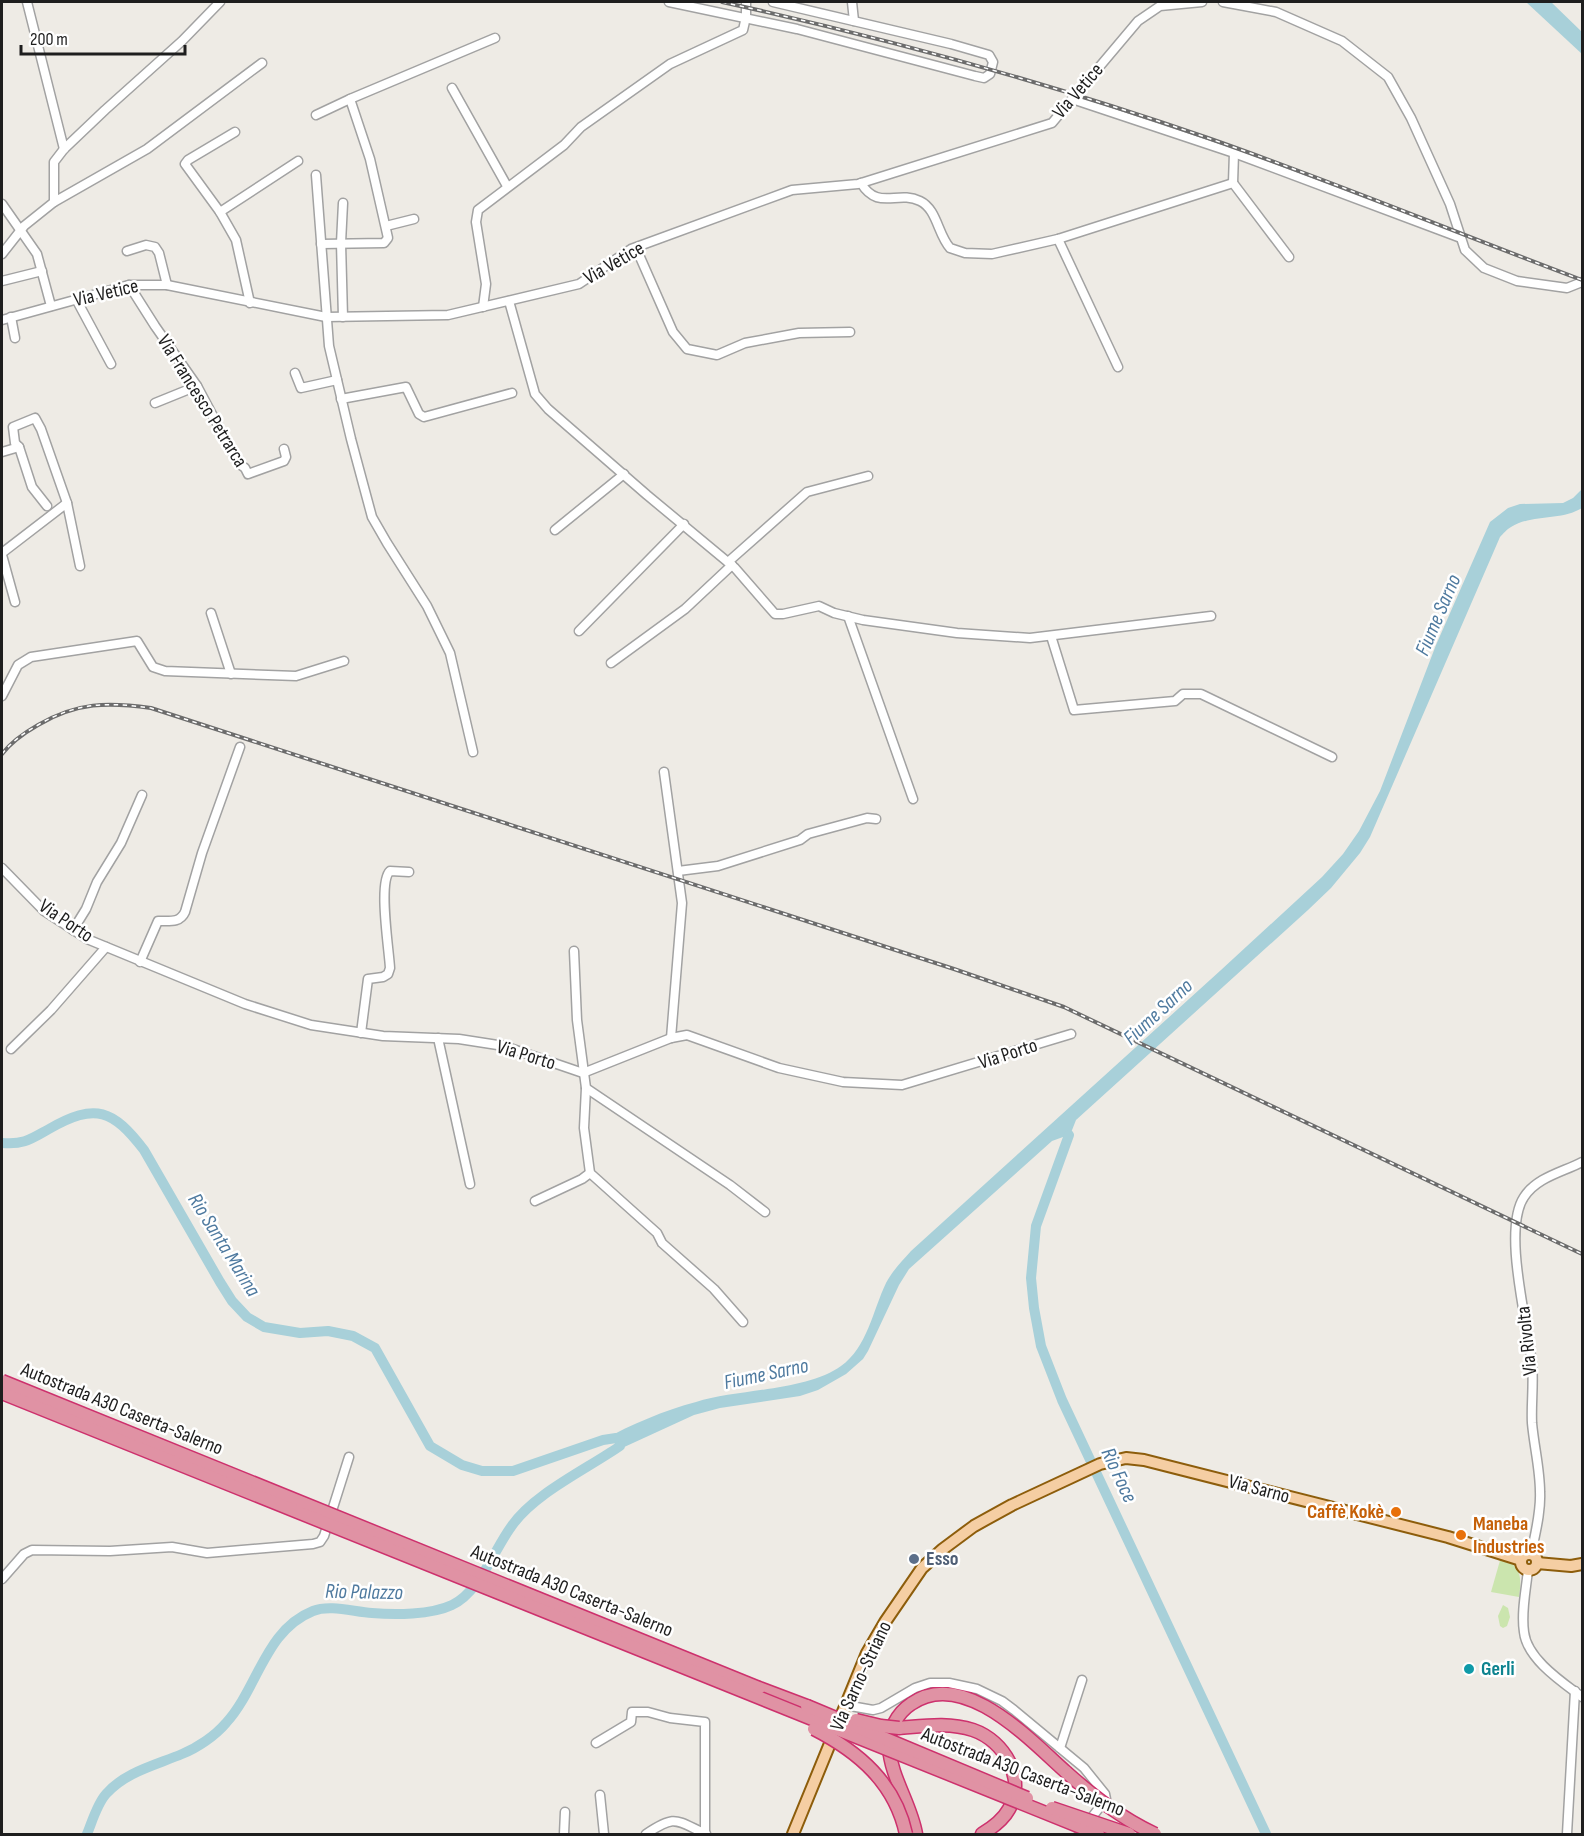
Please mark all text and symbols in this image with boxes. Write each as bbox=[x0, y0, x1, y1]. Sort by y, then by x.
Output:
scale bar bbox=[21, 18, 184, 56]
text: 200 m bbox=[30, 29, 68, 50]
street label: Via Vetice bbox=[1047, 58, 1109, 124]
street label: Via Vetice bbox=[580, 236, 648, 290]
street label: Via Vetice bbox=[71, 274, 141, 312]
street label: Via Francesco Petrarca bbox=[152, 330, 252, 472]
water label: Fiume Sarno bbox=[1410, 570, 1466, 659]
street label: Via Porto bbox=[34, 894, 98, 948]
water label: Fiume Sarno bbox=[1118, 973, 1198, 1050]
street label: Via Porto bbox=[975, 1033, 1041, 1075]
street label: Via Porto bbox=[494, 1035, 558, 1075]
water label: Rio Santa Marina bbox=[182, 1189, 266, 1302]
street label: Via Rivolta bbox=[1511, 1305, 1543, 1377]
water label: Fiume Sarno bbox=[721, 1353, 811, 1395]
street label: Autostrada A30 Caserta-Salerno bbox=[17, 1357, 226, 1461]
water label: Rio Foce bbox=[1096, 1444, 1142, 1506]
street label: Via Sarno bbox=[1226, 1469, 1292, 1509]
place label: Caffè Kokè bbox=[1307, 1500, 1384, 1524]
marker: Caffè Kokè bbox=[1389, 1505, 1403, 1519]
place label: Maneba Industries bbox=[1473, 1512, 1545, 1559]
marker: Maneba Industries bbox=[1454, 1528, 1468, 1542]
street label: Autostrada A30 Caserta-Salerno bbox=[467, 1539, 676, 1643]
place label: Esso bbox=[926, 1547, 959, 1571]
marker: Esso bbox=[907, 1552, 921, 1566]
water label: Rio Palazzo bbox=[325, 1579, 404, 1605]
street label: Via Sarno-Striano bbox=[825, 1617, 897, 1735]
place label: Gerli bbox=[1481, 1657, 1515, 1681]
marker: Gerli bbox=[1462, 1662, 1476, 1676]
street label: Autostrada A30 Caserta-Salerno bbox=[917, 1722, 1128, 1822]

